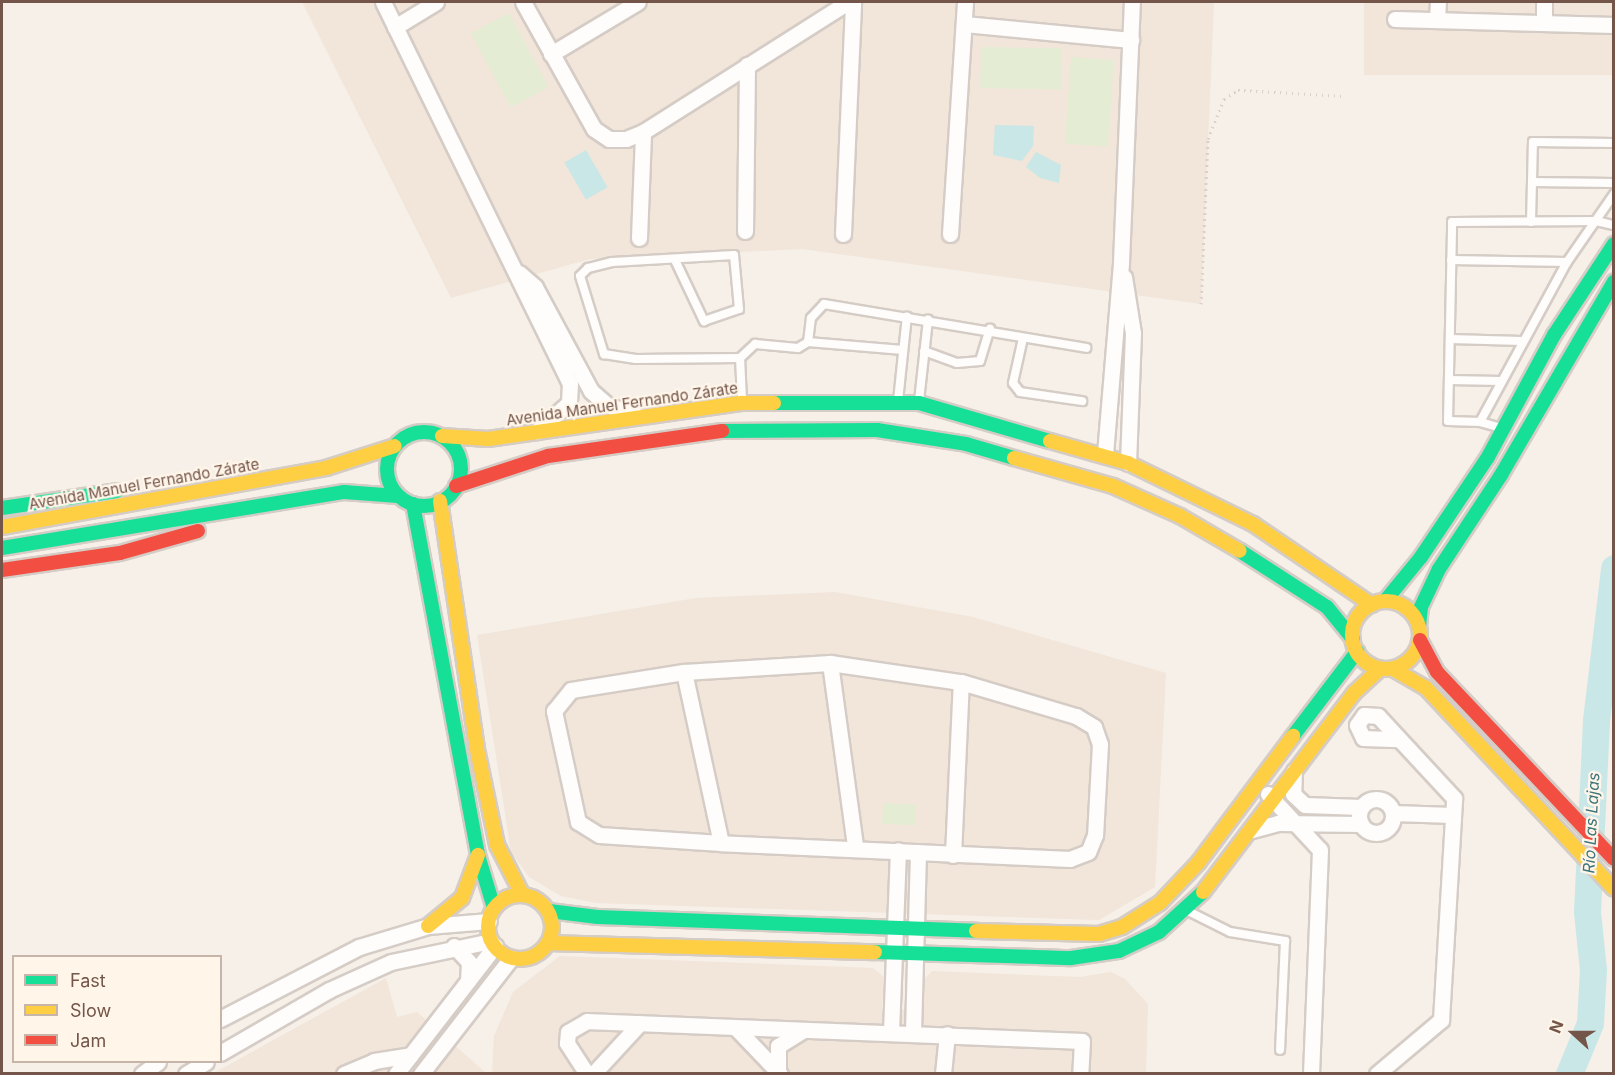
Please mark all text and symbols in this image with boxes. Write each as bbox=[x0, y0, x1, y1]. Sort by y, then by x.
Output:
street label: Avenida Manuel Fernando Zárate bbox=[505, 379, 739, 429]
street label: Avenida Manuel Fernando Zárate bbox=[27, 455, 261, 513]
water label: Río Las Lajas bbox=[1579, 772, 1603, 874]
legend bbox=[12, 955, 222, 1063]
text: Fast bbox=[70, 970, 106, 991]
text: Slow bbox=[70, 1000, 111, 1021]
north arrow bbox=[1543, 1003, 1603, 1063]
text: N bbox=[1545, 1017, 1568, 1036]
text: Jam bbox=[70, 1030, 106, 1051]

